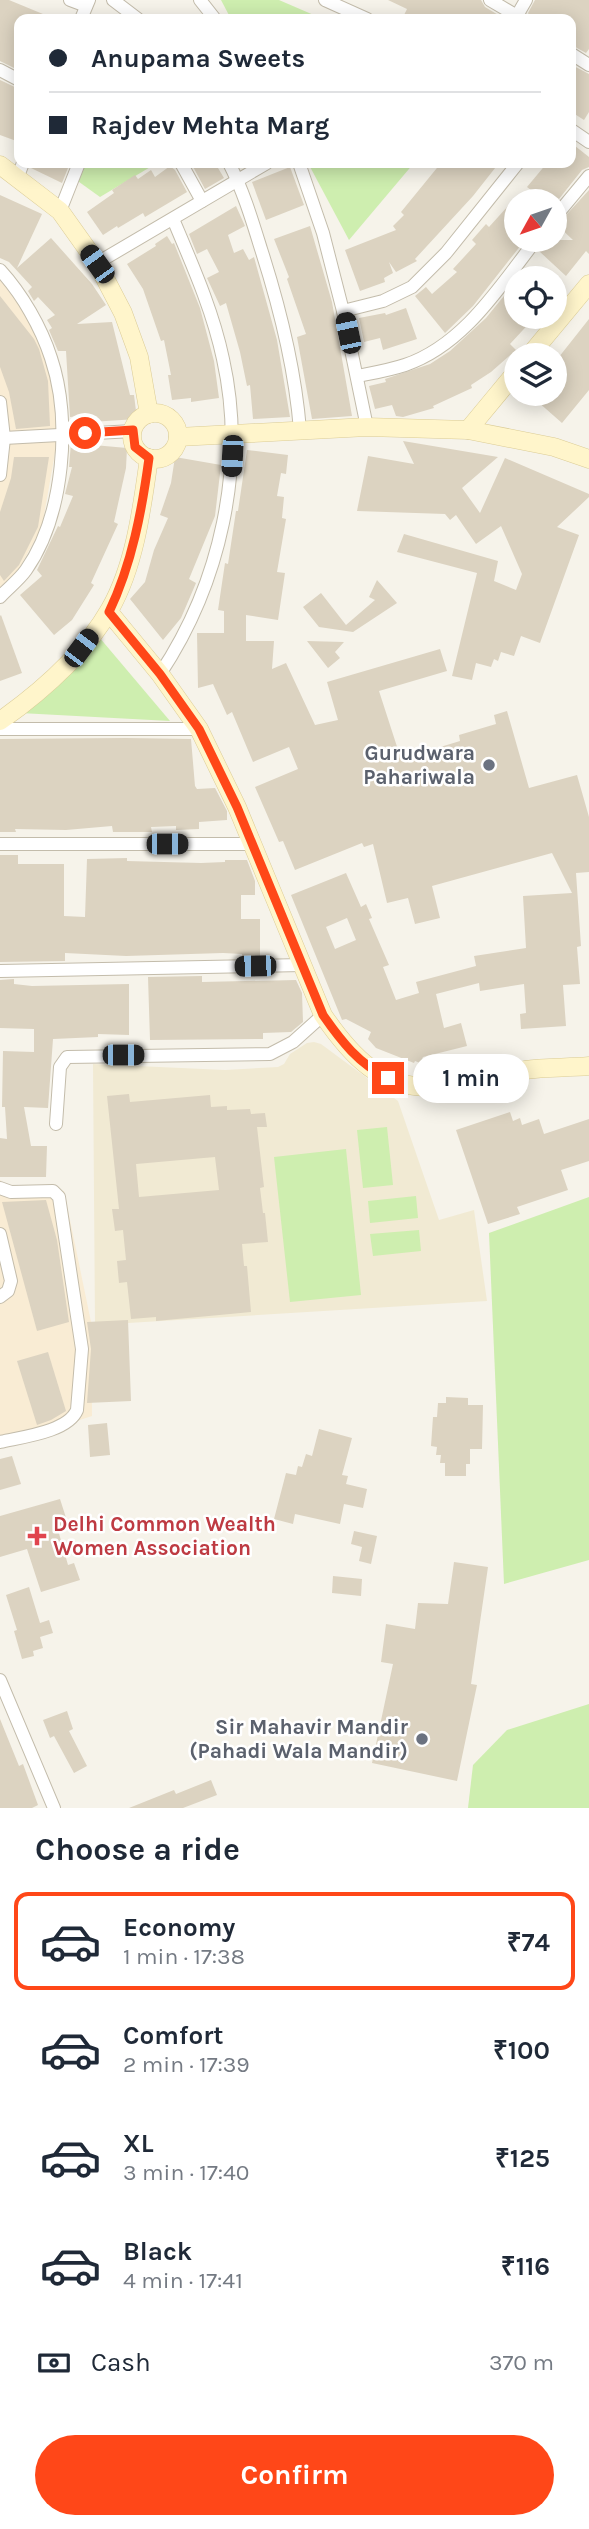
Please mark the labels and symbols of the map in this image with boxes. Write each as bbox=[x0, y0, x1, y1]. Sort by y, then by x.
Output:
north arrow bbox=[504, 189, 567, 252]
car bbox=[77, 241, 118, 287]
car bbox=[334, 310, 363, 356]
route start bbox=[69, 417, 101, 449]
car bbox=[221, 434, 244, 478]
car bbox=[60, 625, 103, 671]
place label: Gurudwara Pahariwala bbox=[363, 741, 475, 789]
marker: Gurudwara Pahariwala bbox=[481, 757, 497, 773]
car bbox=[147, 834, 189, 855]
car bbox=[234, 955, 277, 977]
car bbox=[103, 1045, 145, 1066]
callout: 1 min bbox=[412, 1054, 528, 1102]
route end bbox=[372, 1062, 404, 1094]
place label: Delhi Common Wealth Women Association bbox=[53, 1512, 276, 1560]
marker: Delhi Common Wealth Women Association bbox=[27, 1526, 47, 1546]
place label: Sir Mahavir Mandir (Pahadi Wala Mandir) bbox=[189, 1715, 409, 1763]
marker: Sir Mahavir Mandir (Pahadi Wala Mandir) bbox=[414, 1731, 430, 1747]

